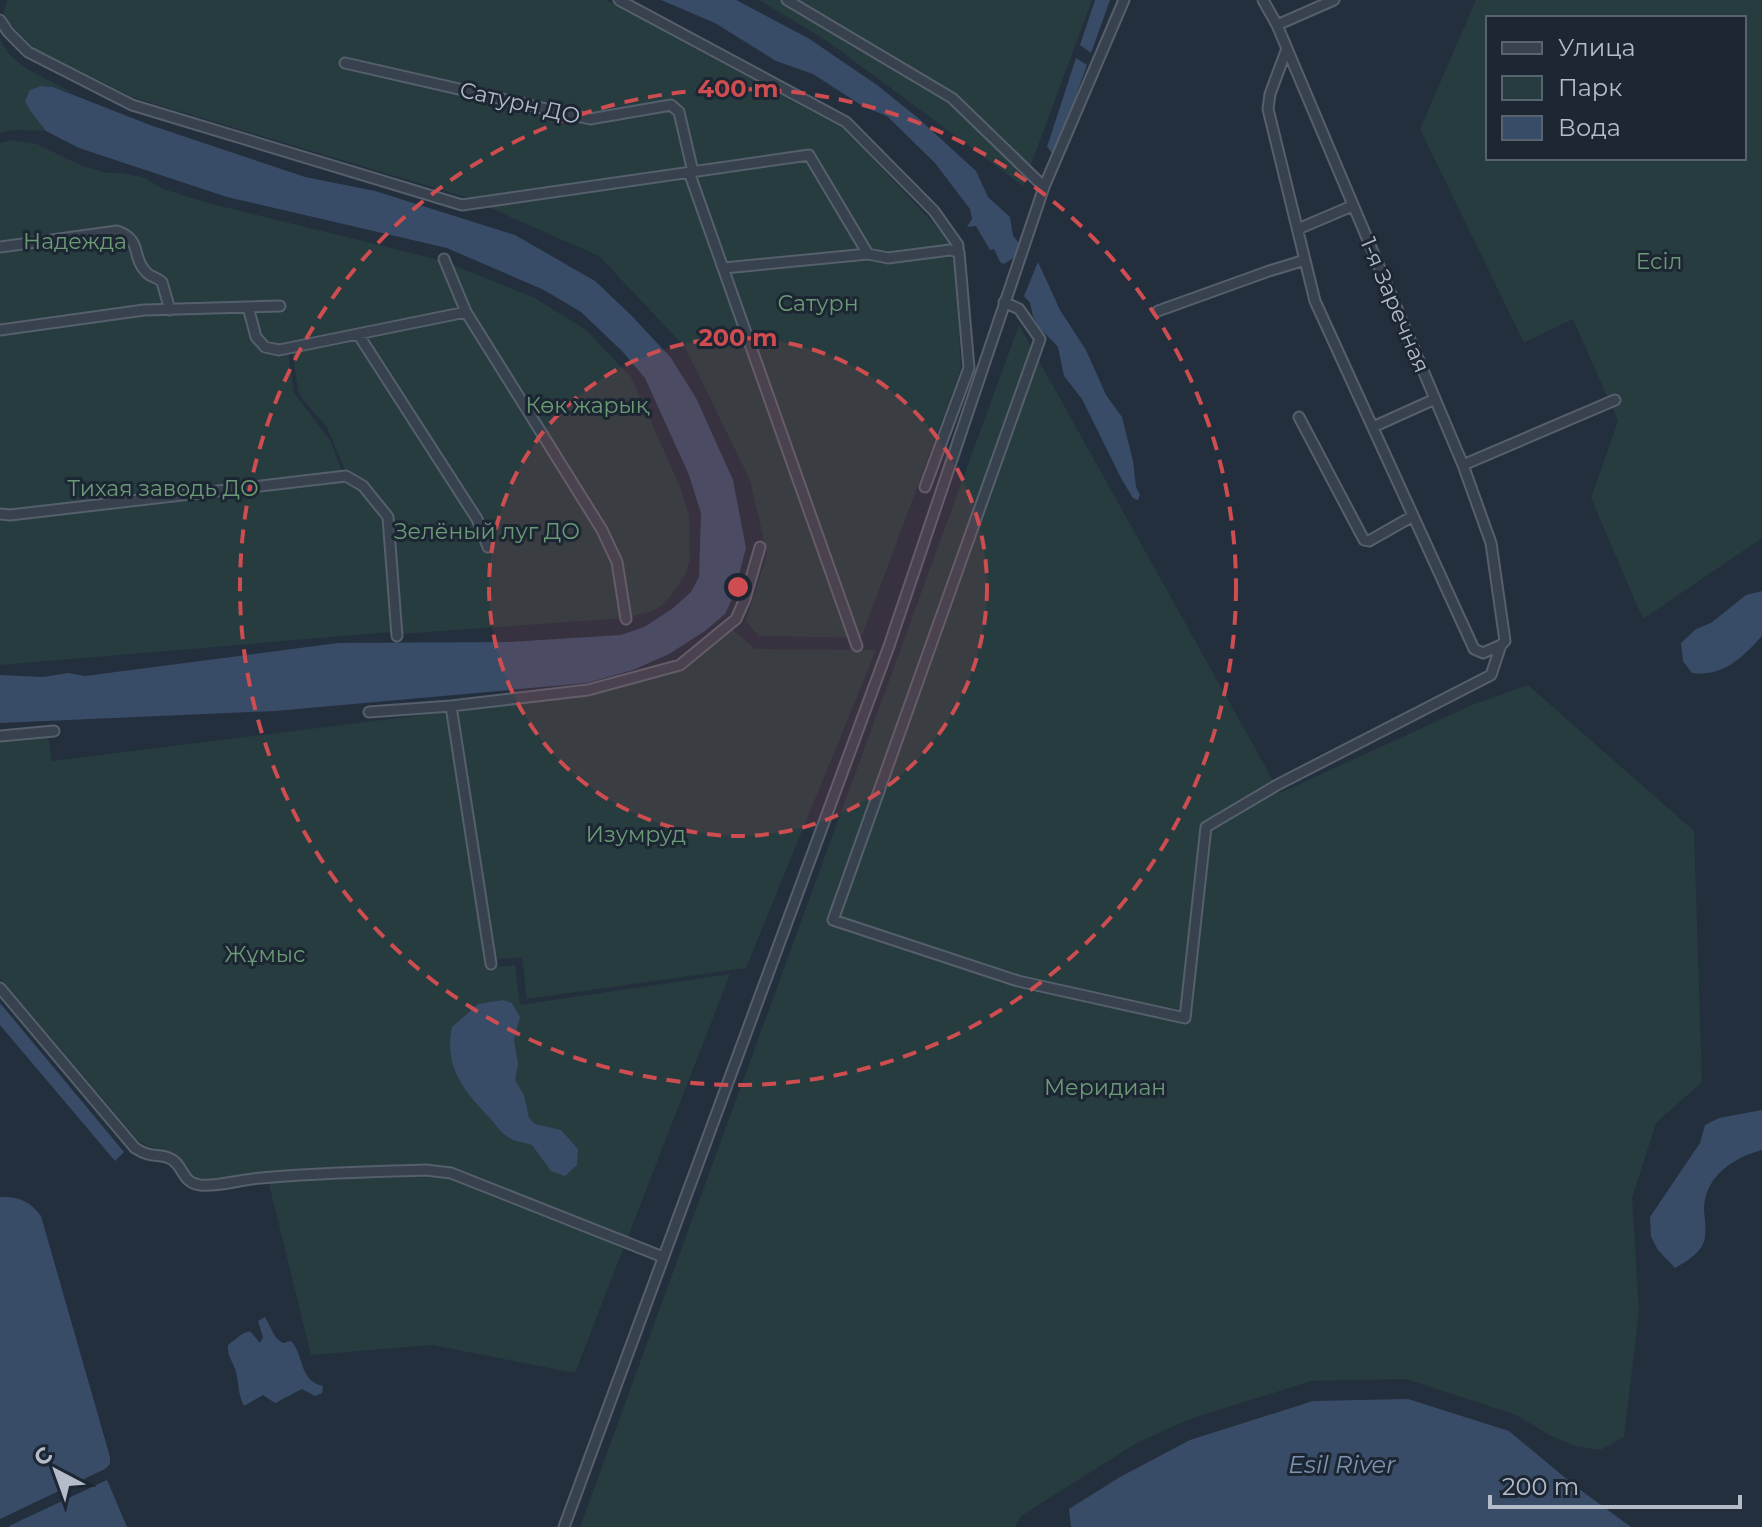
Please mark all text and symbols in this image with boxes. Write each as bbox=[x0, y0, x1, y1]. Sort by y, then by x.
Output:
legend bbox=[1486, 16, 1746, 160]
text: Улица bbox=[1558, 33, 1636, 62]
text: Парк bbox=[1558, 73, 1622, 102]
text: 400 m bbox=[697, 74, 779, 103]
street label: Сатурн ДО bbox=[457, 76, 583, 130]
text: Вода bbox=[1558, 113, 1621, 142]
park label: Надежда bbox=[23, 228, 127, 255]
street label: 1-я Заречная bbox=[1354, 233, 1436, 377]
park label: Есіл bbox=[1636, 248, 1682, 275]
park label: Сатурн bbox=[777, 290, 859, 317]
text: 200 m bbox=[699, 323, 777, 352]
park label: Көк жарық bbox=[525, 392, 650, 419]
park label: Тихая заводь ДО bbox=[67, 475, 259, 502]
park label: Зелёный луг ДО bbox=[394, 518, 580, 545]
centre of rings bbox=[724, 573, 752, 601]
park label: Изумруд bbox=[586, 821, 686, 848]
park label: Жұмыс bbox=[224, 941, 306, 968]
park label: Меридиан bbox=[1044, 1074, 1166, 1101]
north arrow bbox=[16, 1431, 96, 1511]
text: С bbox=[28, 1441, 58, 1472]
water label: Esil River bbox=[1288, 1450, 1397, 1479]
scale bar bbox=[1490, 1459, 1740, 1509]
text: 200 m bbox=[1502, 1472, 1579, 1501]

